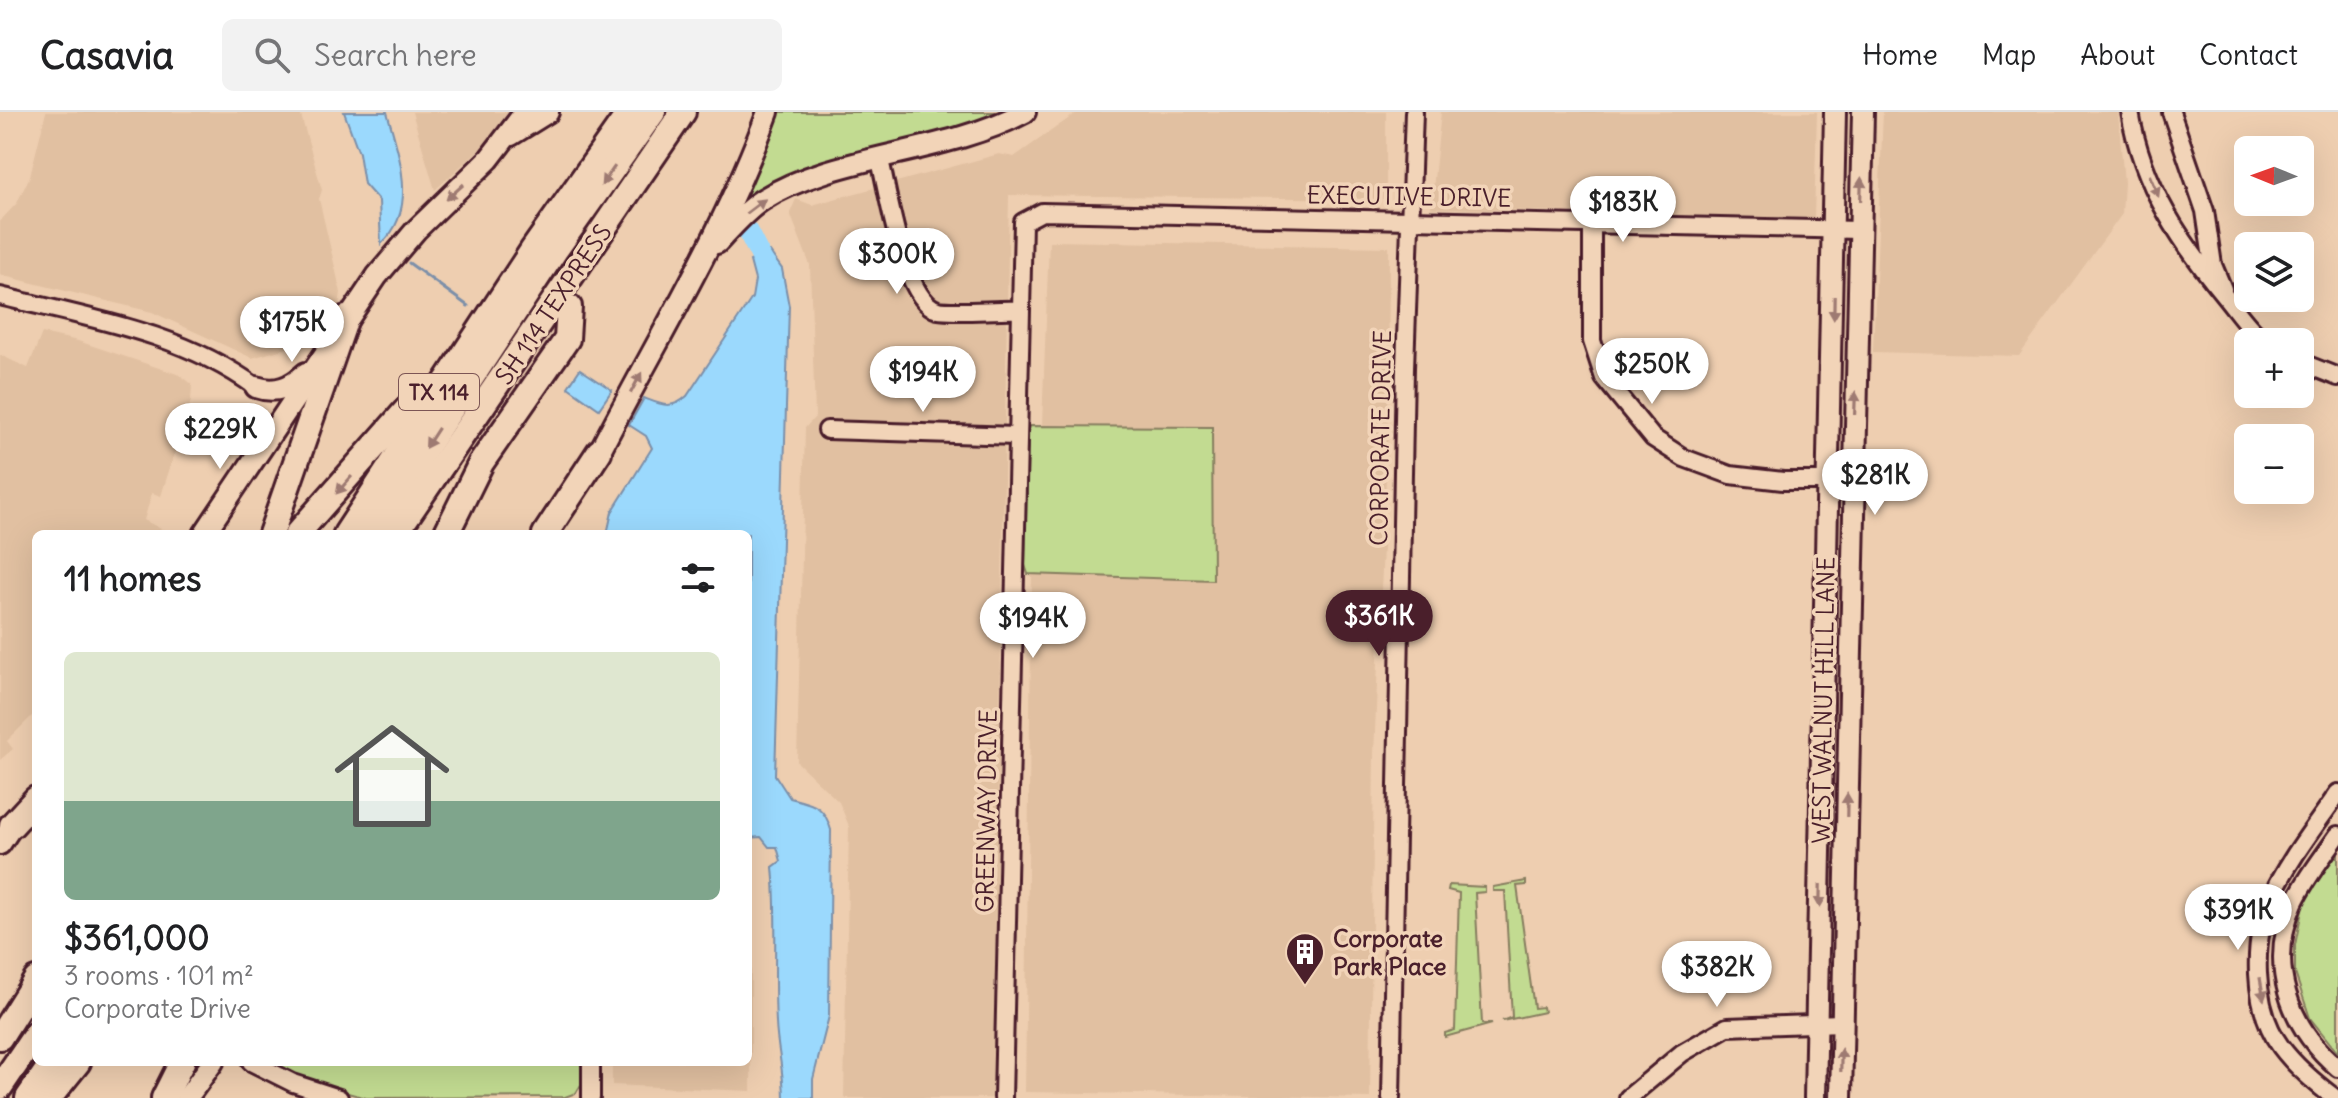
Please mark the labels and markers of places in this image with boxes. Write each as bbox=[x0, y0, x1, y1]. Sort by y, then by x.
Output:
pin: $183K bbox=[1567, 176, 1679, 244]
pin: $300K bbox=[841, 228, 953, 296]
pin: $175K bbox=[236, 296, 348, 364]
pin: $250K bbox=[1596, 338, 1708, 406]
pin: $194K bbox=[867, 346, 979, 414]
pin: $229K bbox=[164, 403, 276, 471]
pin: $281K bbox=[1819, 449, 1931, 517]
pin: $361K bbox=[1323, 590, 1435, 658]
pin: $194K bbox=[977, 592, 1089, 660]
pin: $391K bbox=[2182, 884, 2294, 952]
place label: Corporate Park Place bbox=[1333, 923, 1446, 981]
building icon: Corporate Park Place bbox=[1284, 931, 1326, 986]
pin: $382K bbox=[1661, 941, 1773, 1009]

